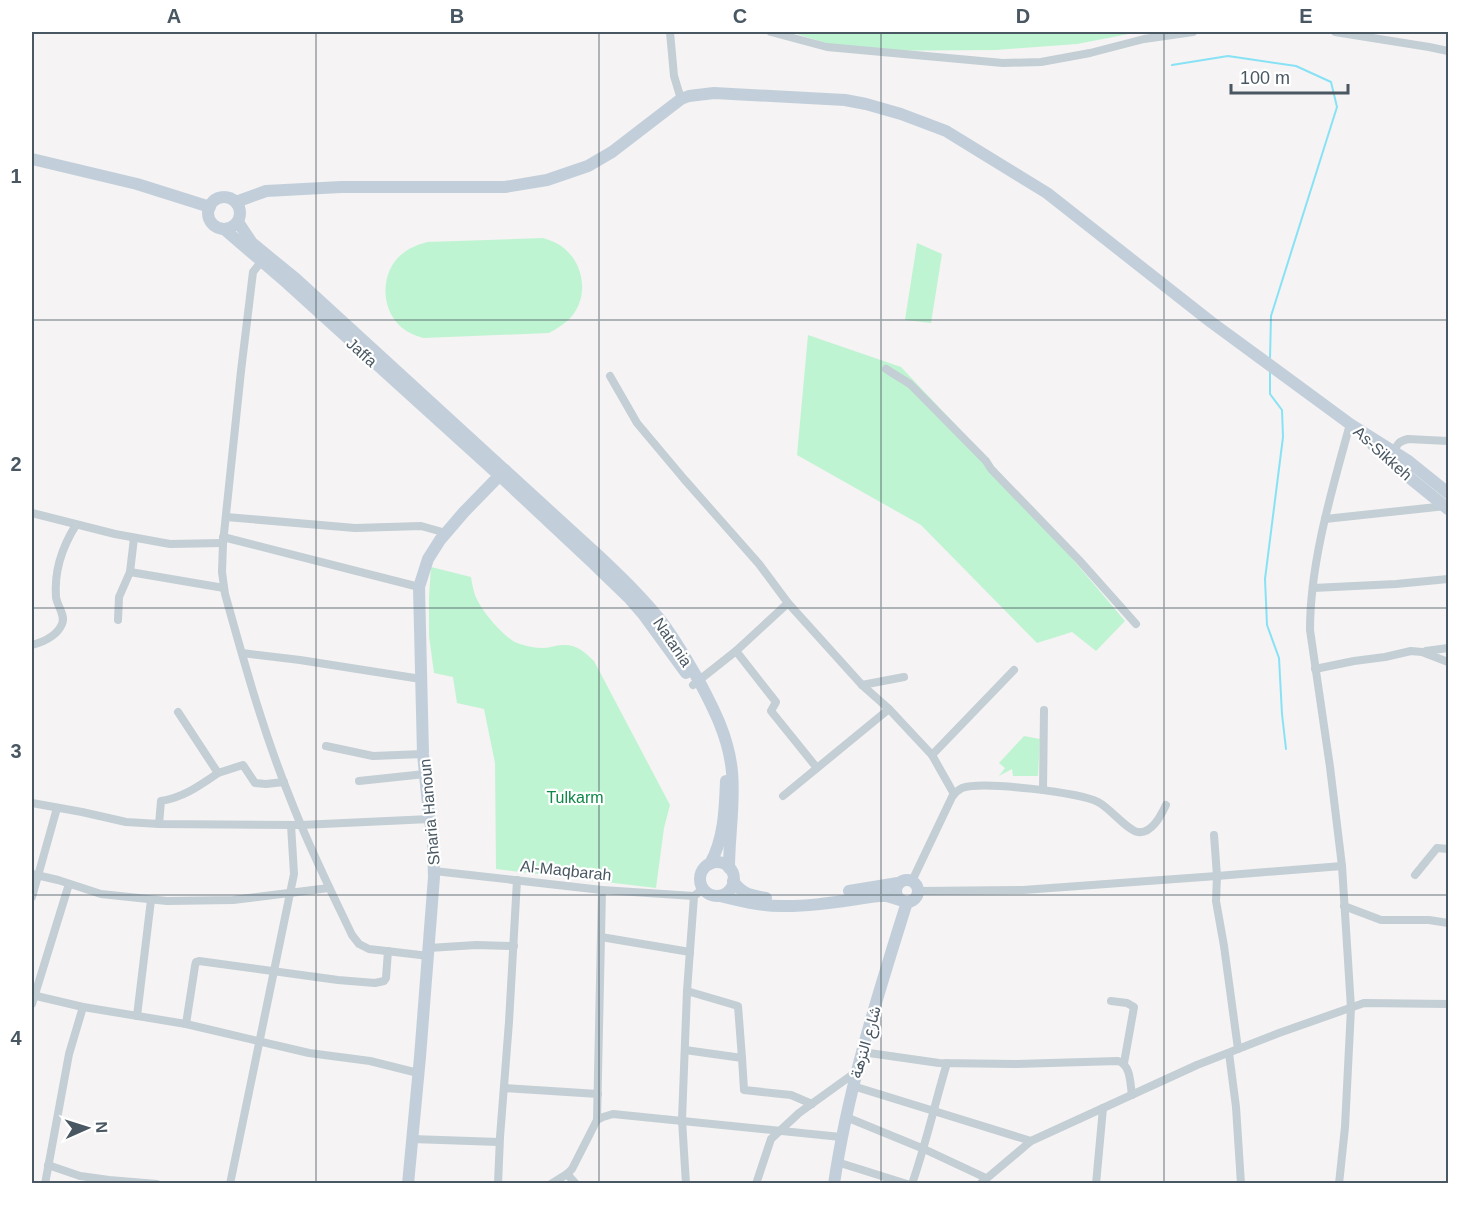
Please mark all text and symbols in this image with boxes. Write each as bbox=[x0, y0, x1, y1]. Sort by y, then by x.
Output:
text: A bbox=[167, 5, 181, 27]
text: B bbox=[450, 5, 464, 27]
text: C bbox=[733, 5, 747, 27]
text: D bbox=[1016, 5, 1030, 27]
text: E bbox=[1299, 5, 1313, 27]
scale bar bbox=[1231, 57, 1348, 95]
text: 100 m bbox=[1240, 68, 1290, 88]
text: 1 bbox=[10, 165, 22, 187]
street label: Jaffa bbox=[343, 335, 380, 370]
street label: As-Sikkeh bbox=[1350, 423, 1415, 484]
text: 2 bbox=[10, 453, 22, 475]
street label: Natania bbox=[650, 615, 695, 670]
text: 3 bbox=[10, 740, 22, 762]
street label: Sharia Hanoun bbox=[416, 758, 443, 866]
park label: Tulkarm bbox=[546, 789, 604, 806]
street label: Al-Maqbarah bbox=[520, 857, 612, 884]
street label: شارع النزهة bbox=[847, 1004, 887, 1081]
text: 4 bbox=[10, 1027, 22, 1049]
north arrow bbox=[57, 1098, 117, 1158]
text: N bbox=[93, 1121, 110, 1133]

